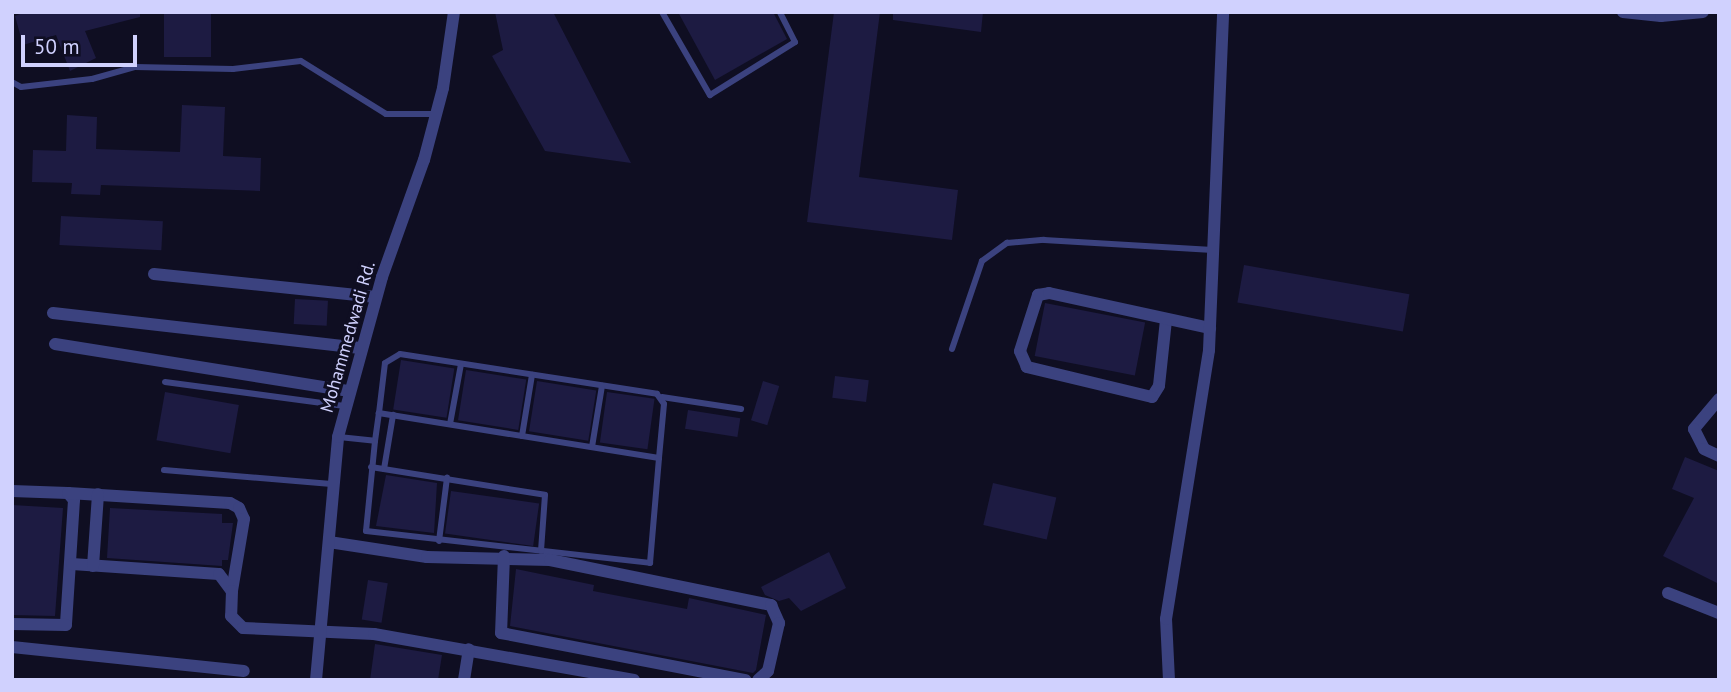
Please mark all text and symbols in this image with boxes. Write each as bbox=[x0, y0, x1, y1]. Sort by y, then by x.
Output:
scale bar bbox=[24, 21, 140, 65]
text: 50 m bbox=[34, 33, 80, 60]
street label: Mohammedwadi Rd. bbox=[316, 259, 380, 415]

